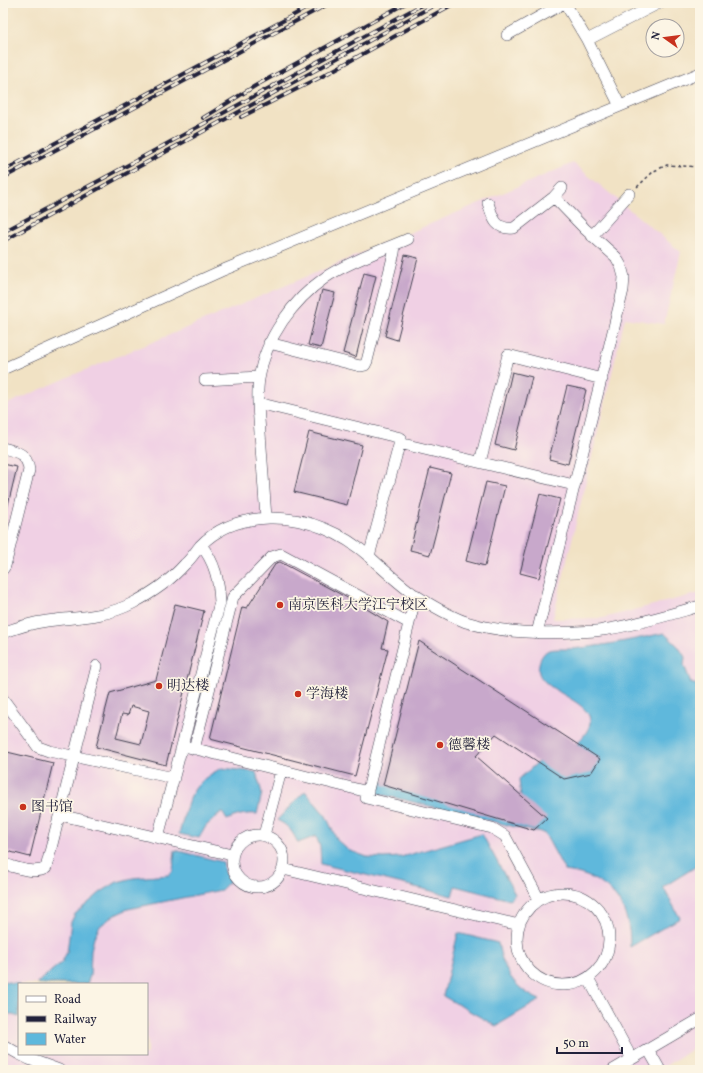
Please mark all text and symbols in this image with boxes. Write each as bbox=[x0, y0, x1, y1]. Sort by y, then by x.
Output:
north arrow bbox=[645, 18, 685, 58]
text: N bbox=[649, 30, 665, 42]
place label: 南京医科大学江宁校区 bbox=[288, 596, 428, 615]
marker: 南京医科大学江宁校区 bbox=[275, 600, 285, 610]
place label: 明达楼 bbox=[167, 677, 209, 696]
marker: 明达楼 bbox=[154, 681, 164, 691]
place label: 学海楼 bbox=[306, 685, 348, 704]
marker: 学海楼 bbox=[293, 689, 303, 699]
place label: 德馨楼 bbox=[448, 736, 490, 755]
marker: 德馨楼 bbox=[435, 740, 445, 750]
place label: 图书馆 bbox=[31, 798, 73, 817]
marker: 图书馆 bbox=[18, 802, 28, 812]
legend bbox=[18, 983, 148, 1055]
text: Road bbox=[54, 992, 81, 1008]
text: Railway bbox=[54, 1012, 97, 1028]
scale bar bbox=[557, 1029, 622, 1055]
text: Water bbox=[54, 1032, 86, 1048]
text: 50 m bbox=[563, 1036, 589, 1052]

